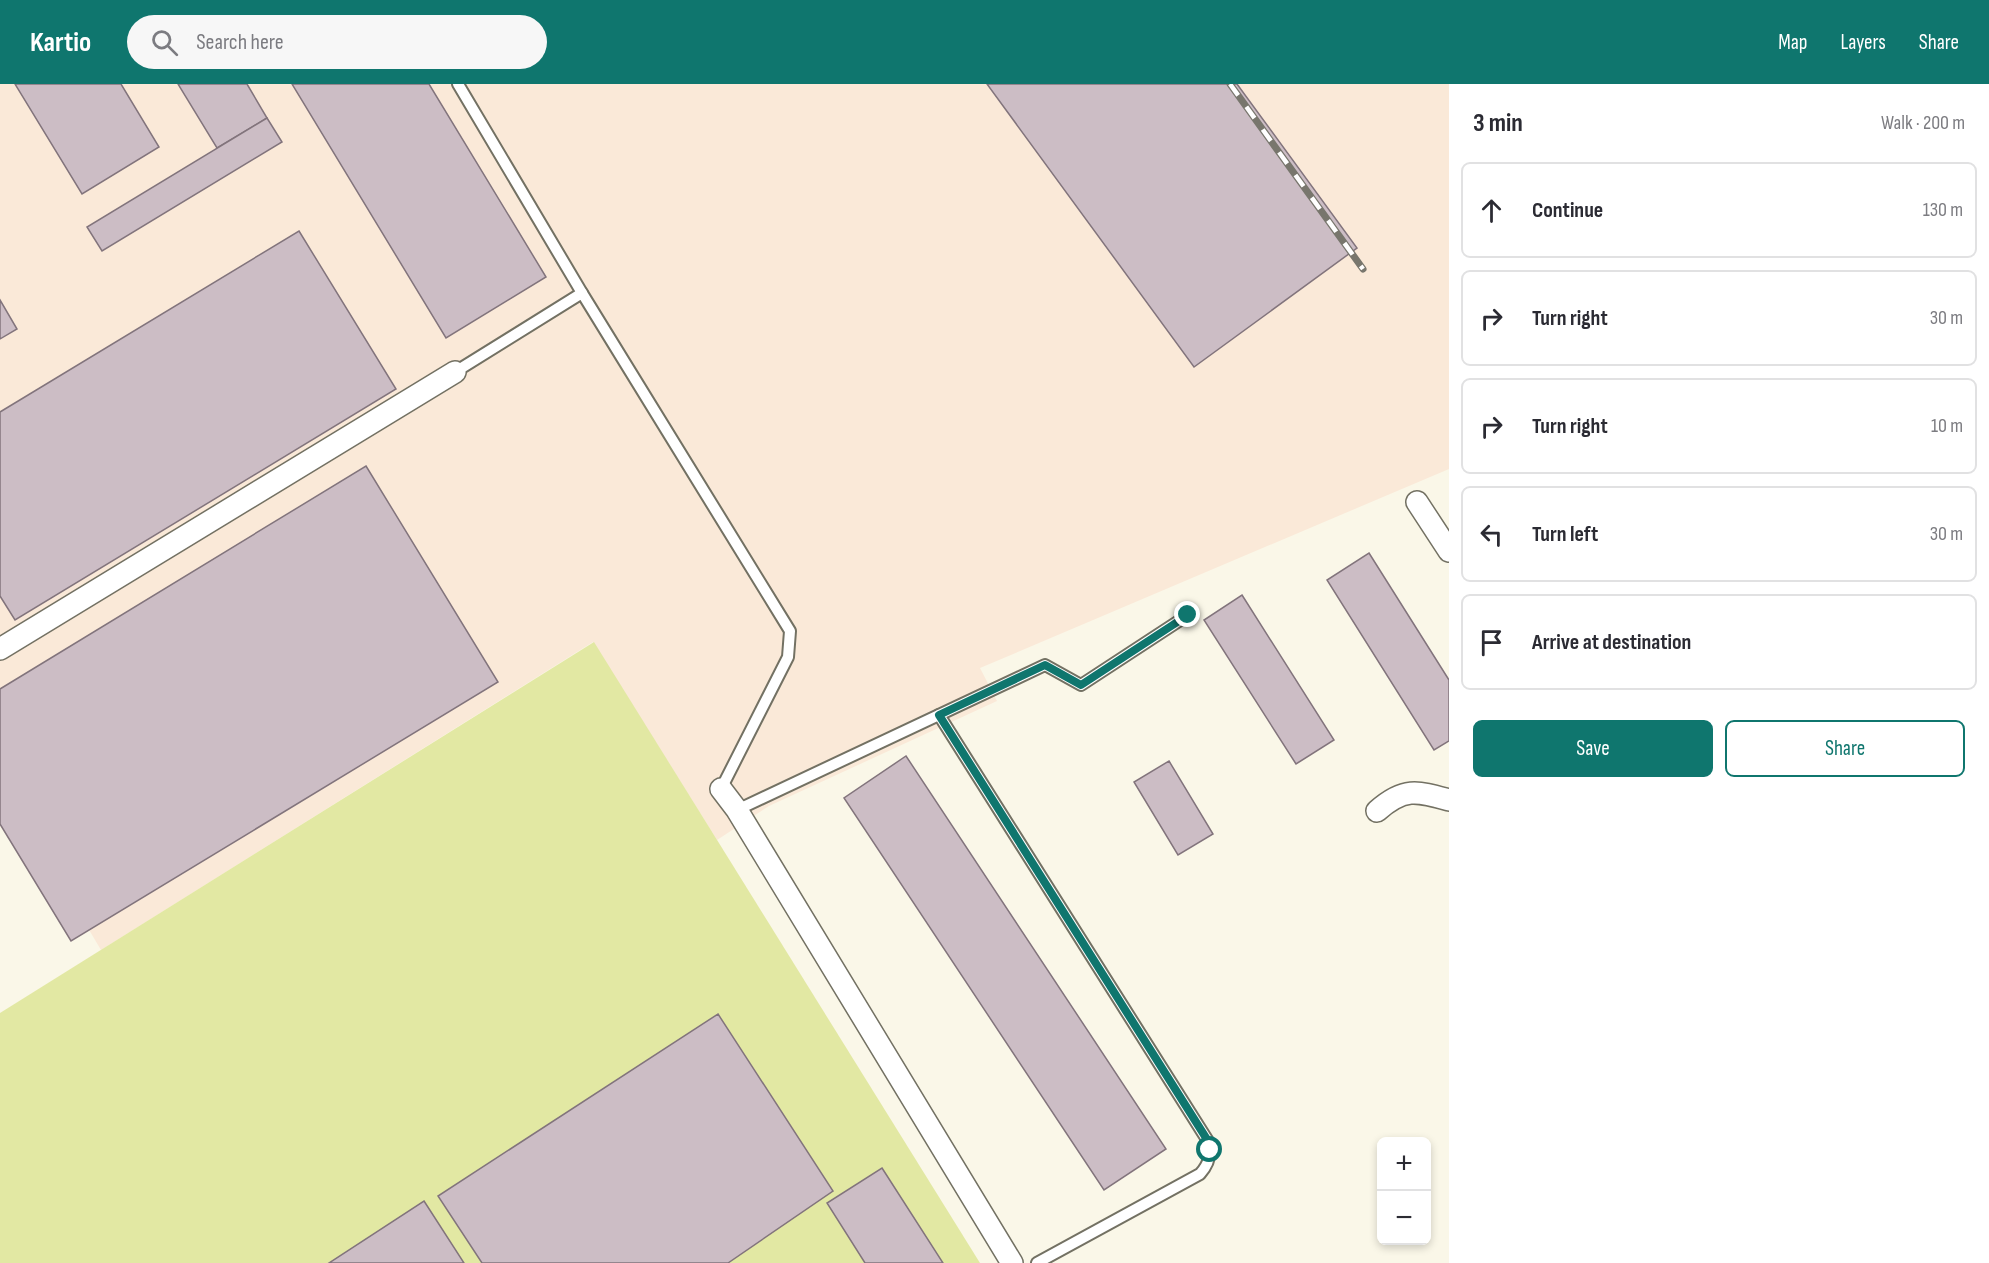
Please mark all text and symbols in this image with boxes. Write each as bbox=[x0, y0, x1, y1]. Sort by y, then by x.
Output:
search box bbox=[127, 15, 547, 69]
text: Kartio bbox=[30, 26, 91, 59]
icon: search bbox=[148, 26, 181, 59]
text: Search here bbox=[196, 29, 284, 56]
text: Map bbox=[1778, 30, 1807, 55]
text: Layers bbox=[1840, 30, 1886, 55]
text: Share bbox=[1919, 30, 1959, 55]
text: 3 min bbox=[1473, 108, 1523, 139]
text: Walk · 200 m bbox=[1881, 111, 1965, 135]
icon: ahead bbox=[1475, 194, 1508, 227]
text: Continue bbox=[1532, 197, 1603, 224]
text: 130 m bbox=[1923, 198, 1963, 222]
icon: right bbox=[1475, 302, 1508, 335]
text: Turn right bbox=[1532, 305, 1608, 332]
text: 30 m bbox=[1930, 306, 1963, 330]
icon: right bbox=[1475, 410, 1508, 443]
text: Turn right bbox=[1532, 413, 1608, 440]
text: 10 m bbox=[1931, 414, 1963, 438]
icon: left bbox=[1475, 518, 1508, 551]
text: Turn left bbox=[1532, 521, 1598, 548]
text: 30 m bbox=[1930, 522, 1963, 546]
route end bbox=[1174, 601, 1200, 627]
icon: arrive bbox=[1475, 626, 1508, 659]
text: Arrive at destination bbox=[1532, 629, 1691, 656]
button: Save bbox=[1473, 720, 1713, 777]
button: Share bbox=[1725, 720, 1965, 777]
route start bbox=[1196, 1136, 1222, 1162]
map controls bbox=[1377, 1137, 1431, 1245]
button: + bbox=[1377, 1137, 1431, 1191]
button: − bbox=[1377, 1191, 1431, 1245]

